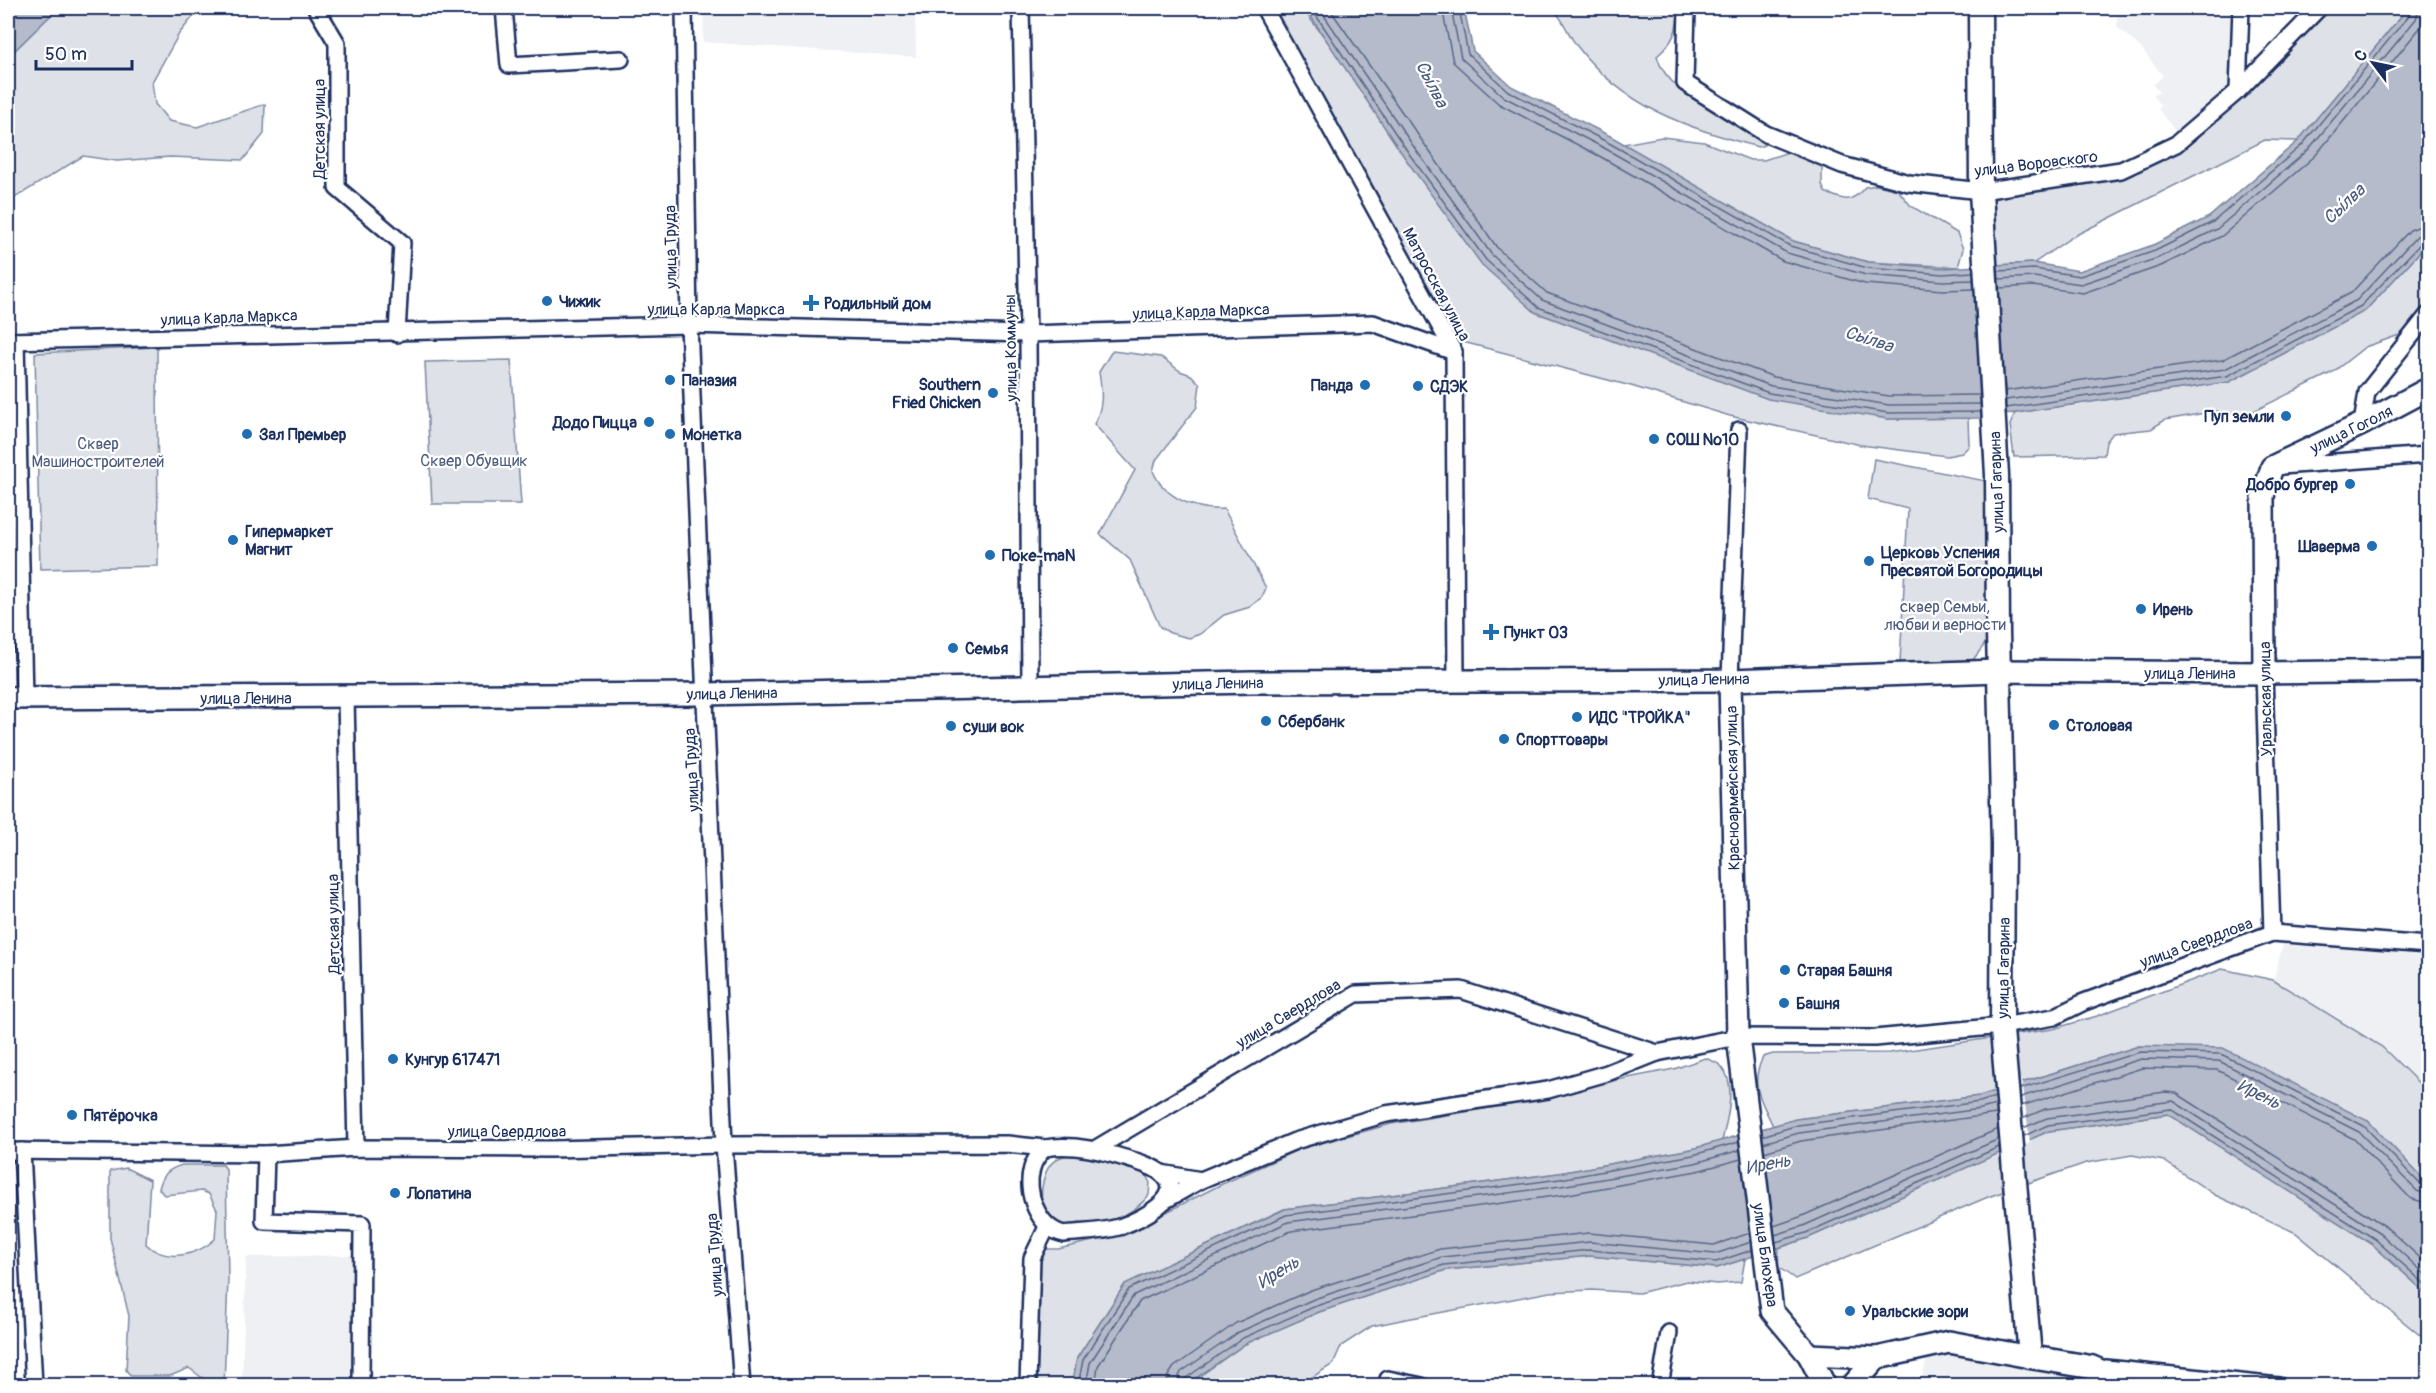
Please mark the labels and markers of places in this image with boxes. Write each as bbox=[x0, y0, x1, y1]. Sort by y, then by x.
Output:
place label: Чижик bbox=[559, 292, 601, 312]
marker: Чижик bbox=[540, 294, 554, 308]
marker: Родильный дом bbox=[802, 294, 820, 312]
place label: Родильный дом bbox=[824, 294, 931, 314]
place label: Паназия bbox=[682, 371, 737, 391]
marker: Паназия bbox=[663, 373, 677, 387]
place label: Southern Fried Chicken bbox=[892, 375, 981, 413]
place label: Панда bbox=[1311, 376, 1354, 396]
place label: СДЭК bbox=[1430, 377, 1468, 397]
marker: Панда bbox=[1358, 378, 1372, 392]
marker: СДЭК bbox=[1411, 379, 1425, 393]
marker: Southern Fried Chicken bbox=[986, 386, 1000, 400]
place label: Пуп земли bbox=[2204, 407, 2275, 427]
marker: Пуп земли bbox=[2279, 409, 2293, 423]
place label: Додо Пицца bbox=[552, 413, 638, 433]
marker: Додо Пицца bbox=[642, 415, 656, 429]
place label: Зал Премьер bbox=[259, 425, 347, 445]
place label: Монетка bbox=[682, 425, 742, 445]
marker: Зал Премьер bbox=[240, 427, 254, 441]
marker: Монетка bbox=[663, 427, 677, 441]
place label: СОШ №10 bbox=[1666, 430, 1739, 450]
marker: СОШ №10 bbox=[1647, 432, 1661, 446]
place label: Добро бургер bbox=[2246, 475, 2338, 495]
marker: Добро бургер bbox=[2343, 477, 2357, 491]
place label: Гипермаркет Магнит bbox=[245, 522, 334, 560]
marker: Гипермаркет Магнит bbox=[226, 533, 240, 547]
place label: Шаверма bbox=[2297, 537, 2361, 557]
marker: Шаверма bbox=[2365, 539, 2379, 553]
place label: Церковь Успения Пресвятой Богородицы bbox=[1881, 543, 2043, 581]
place label: Поке-maN bbox=[1002, 546, 1076, 566]
marker: Поке-maN bbox=[983, 548, 997, 562]
marker: Церковь Успения Пресвятой Богородицы bbox=[1862, 554, 1876, 568]
place label: Ирень bbox=[2153, 600, 2193, 620]
marker: Ирень bbox=[2134, 602, 2148, 616]
marker: Пункт 03 bbox=[1482, 623, 1500, 641]
place label: Пункт 03 bbox=[1504, 623, 1568, 643]
place label: Семья bbox=[965, 639, 1009, 659]
marker: Семья bbox=[946, 641, 960, 655]
place label: ИДС "ТРОЙКА" bbox=[1589, 708, 1691, 728]
marker: ИДС "ТРОЙКА" bbox=[1570, 710, 1584, 724]
place label: Сбербанк bbox=[1278, 712, 1345, 732]
marker: Сбербанк bbox=[1259, 714, 1273, 728]
place label: Столовая bbox=[2066, 716, 2133, 736]
place label: суши вок bbox=[962, 717, 1025, 737]
marker: Столовая bbox=[2047, 718, 2061, 732]
marker: суши вок bbox=[944, 719, 958, 733]
place label: Спорттовары bbox=[1516, 730, 1608, 750]
marker: Спорттовары bbox=[1497, 732, 1511, 746]
place label: Старая Башня bbox=[1797, 961, 1893, 981]
marker: Старая Башня bbox=[1778, 963, 1792, 977]
place label: Башня bbox=[1796, 994, 1840, 1014]
marker: Башня bbox=[1777, 996, 1791, 1010]
place label: Кунгур 617471 bbox=[405, 1050, 500, 1070]
marker: Кунгур 617471 bbox=[386, 1052, 400, 1066]
place label: Пятёрочка bbox=[84, 1106, 158, 1126]
marker: Пятёрочка bbox=[65, 1108, 79, 1122]
place label: Лопатина bbox=[406, 1184, 472, 1204]
marker: Лопатина bbox=[388, 1186, 402, 1200]
place label: Уральские зори bbox=[1862, 1302, 1969, 1322]
marker: Уральские зори bbox=[1843, 1304, 1857, 1318]

